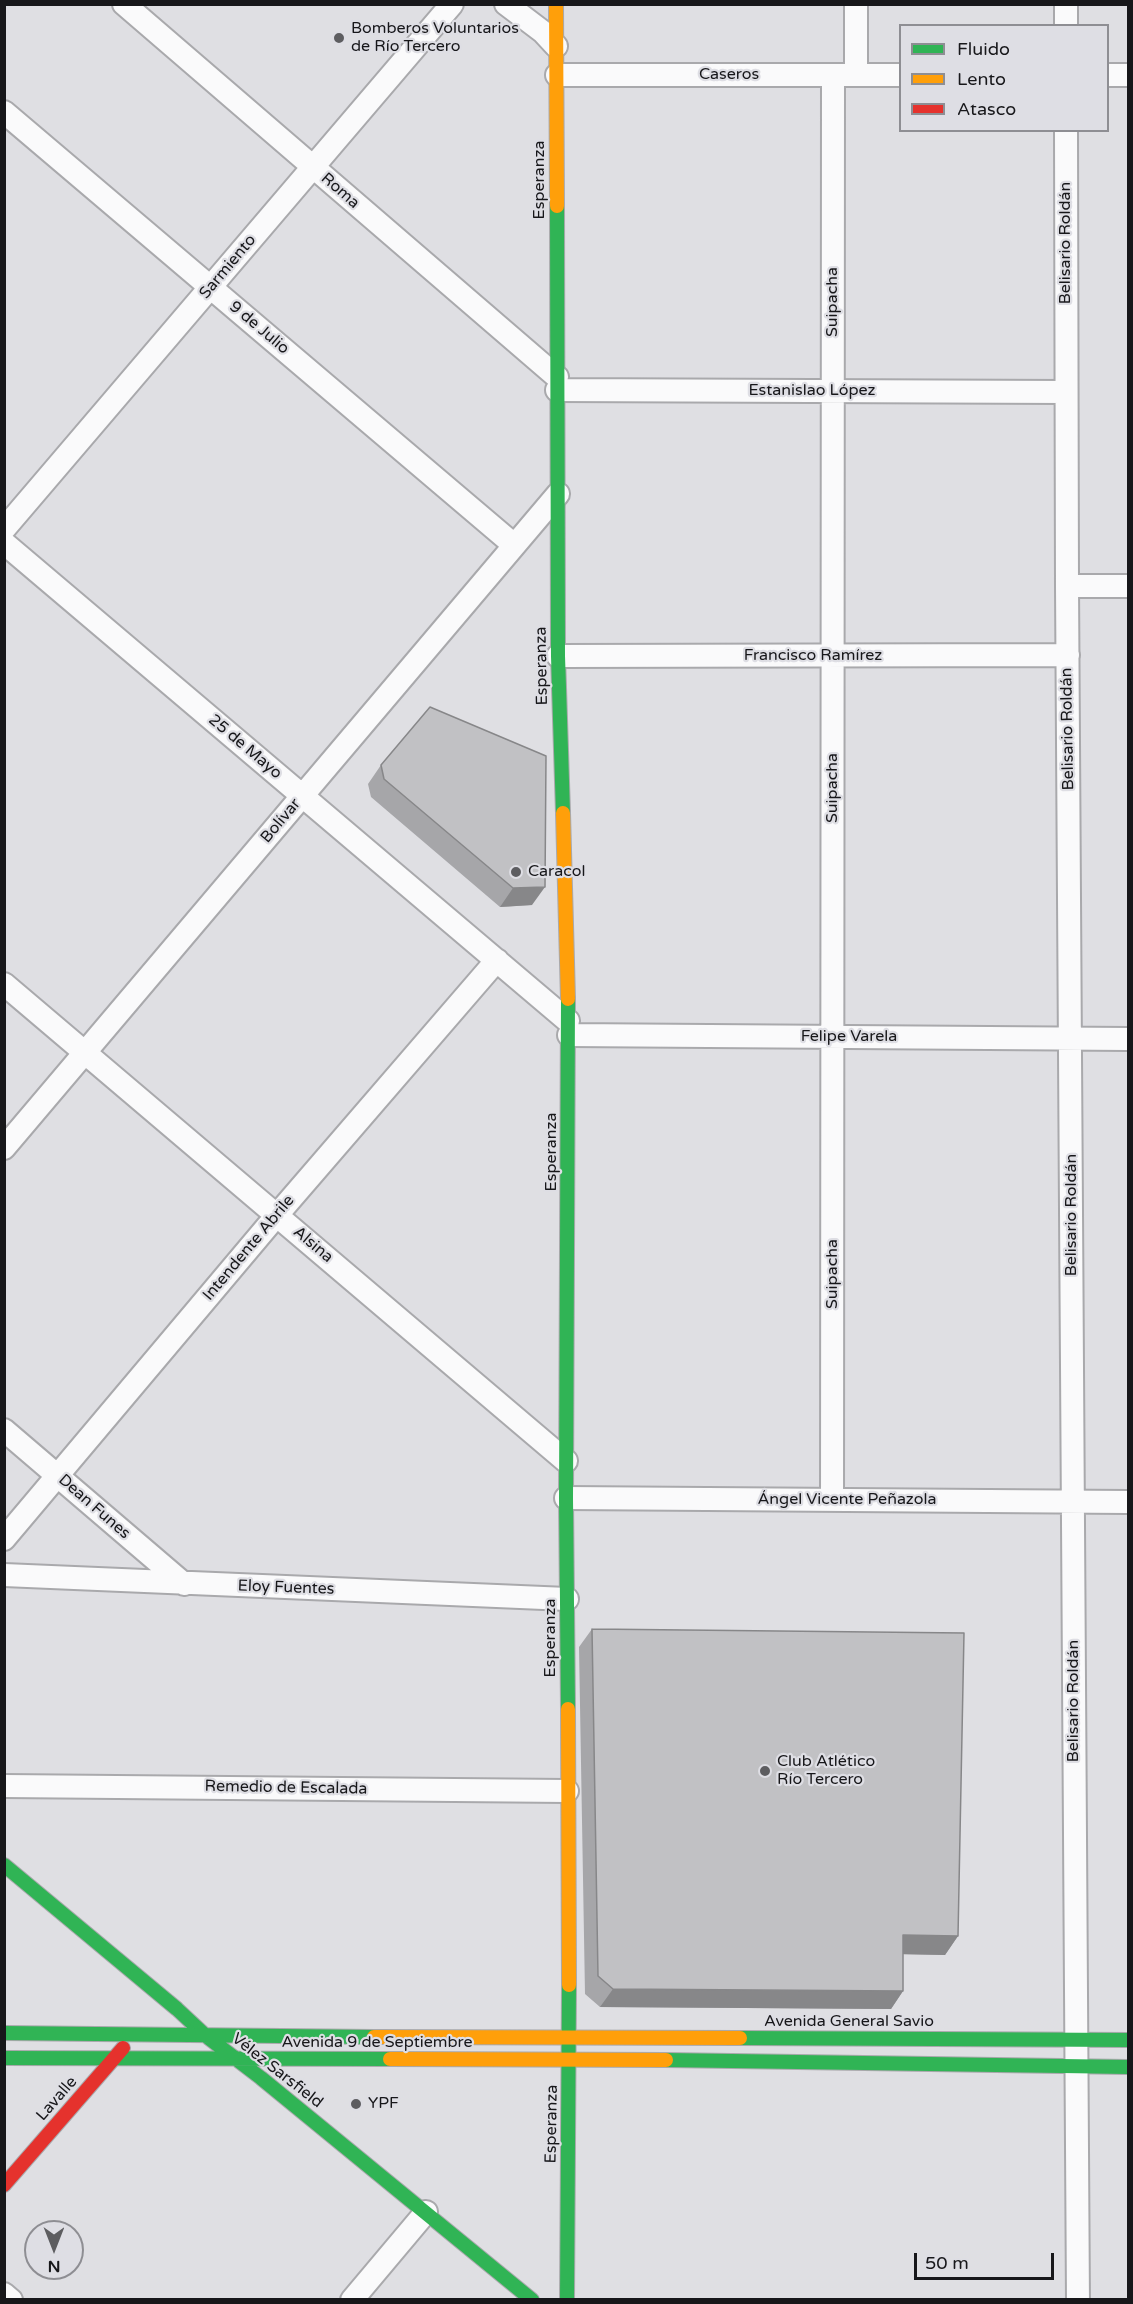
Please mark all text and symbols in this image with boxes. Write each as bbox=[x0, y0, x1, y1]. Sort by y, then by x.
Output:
place label: Bomberos Voluntarios de Río Tercero bbox=[351, 19, 519, 57]
legend bbox=[899, 24, 1109, 132]
marker: Bomberos Voluntarios de Río Tercero bbox=[332, 31, 346, 45]
text: Fluido bbox=[957, 38, 1010, 60]
street label: Caseros bbox=[699, 65, 759, 85]
text: Lento bbox=[957, 68, 1006, 90]
text: Atasco bbox=[957, 98, 1016, 120]
street label: Esperanza bbox=[530, 141, 550, 219]
street label: Roma bbox=[317, 169, 363, 213]
street label: Belisario Roldán bbox=[1056, 182, 1076, 304]
street label: Sarmiento bbox=[196, 231, 260, 303]
street label: Suipacha bbox=[823, 267, 843, 337]
street label: 9 de Julio bbox=[225, 297, 293, 359]
street label: Estanislao López bbox=[748, 381, 876, 401]
street label: Esperanza bbox=[532, 626, 552, 706]
street label: Francisco Ramírez bbox=[744, 646, 882, 666]
street label: Belisario Roldán bbox=[1057, 668, 1079, 790]
street label: 25 de Mayo bbox=[204, 711, 286, 783]
street label: Suipacha bbox=[823, 753, 843, 823]
street label: Bolívar bbox=[257, 795, 305, 847]
place label: Caracol bbox=[528, 862, 585, 882]
marker: Caracol bbox=[509, 865, 523, 879]
street label: Felipe Varela bbox=[801, 1027, 897, 1047]
street label: Esperanza bbox=[542, 1113, 562, 1191]
street label: Belisario Roldán bbox=[1062, 1154, 1082, 1276]
street label: Intendente Abrile bbox=[199, 1191, 299, 1305]
street label: Alsina bbox=[289, 1223, 337, 1267]
street label: Suipacha bbox=[823, 1239, 843, 1309]
street label: Dean Funes bbox=[54, 1471, 134, 1543]
street label: Ángel Vicente Peñazola bbox=[757, 1490, 937, 1510]
street label: Eloy Fuentes bbox=[237, 1577, 335, 1599]
street label: Esperanza bbox=[541, 1599, 561, 1677]
street label: Belisario Roldán bbox=[1064, 1640, 1084, 1762]
place label: Club Atlético Río Tercero bbox=[777, 1752, 875, 1790]
marker: Club Atlético Río Tercero bbox=[758, 1764, 772, 1778]
street label: Remedio de Escalada bbox=[204, 1777, 368, 1799]
street label: Avenida General Savio bbox=[764, 2012, 934, 2032]
street label: Vélez Sarsfield bbox=[228, 2029, 326, 2113]
street label: Avenida 9 de Septiembre bbox=[281, 2033, 473, 2053]
street label: Lavalle bbox=[33, 2073, 81, 2125]
street label: Esperanza bbox=[542, 2084, 562, 2164]
place label: YPF bbox=[368, 2094, 399, 2114]
marker: YPF bbox=[349, 2097, 363, 2111]
north arrow bbox=[24, 2220, 84, 2280]
scale bar bbox=[917, 2241, 1056, 2279]
text: 50 m bbox=[925, 2252, 969, 2274]
text: N bbox=[48, 2256, 60, 2276]

